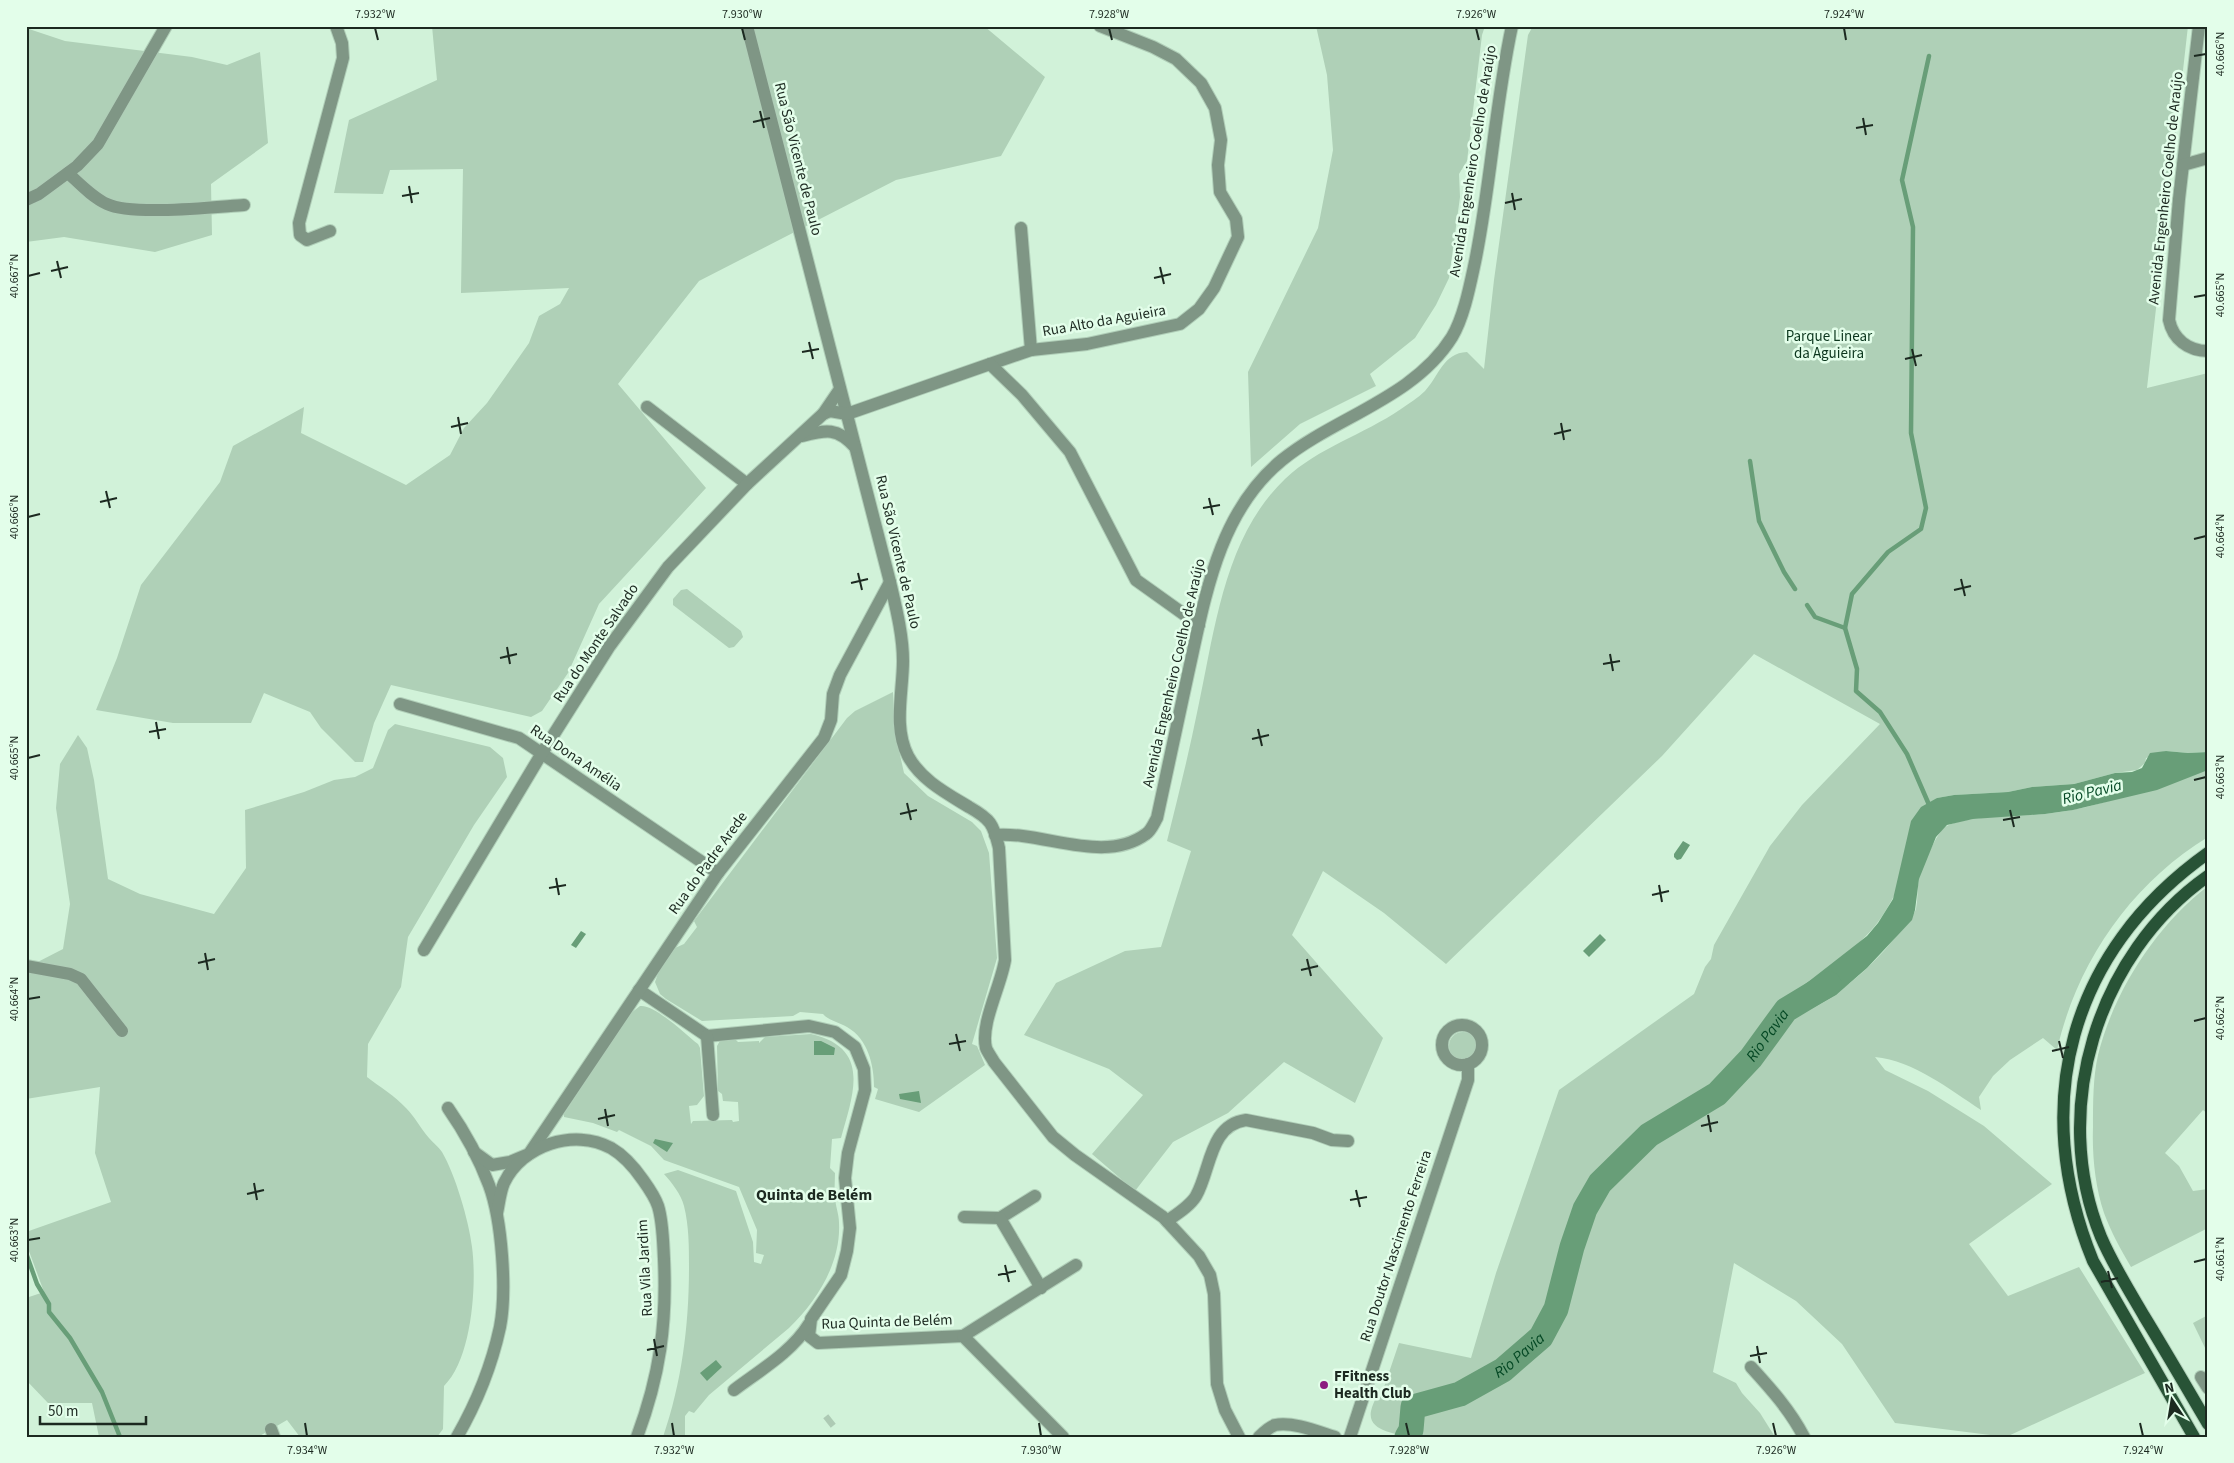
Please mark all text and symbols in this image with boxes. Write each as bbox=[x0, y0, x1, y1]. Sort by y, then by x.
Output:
text: 7.932°W bbox=[355, 6, 396, 23]
text: 7.930°W bbox=[722, 6, 763, 23]
text: 7.928°W bbox=[1089, 6, 1130, 23]
text: 7.926°W bbox=[1456, 6, 1497, 23]
text: 7.924°W bbox=[1824, 6, 1865, 23]
text: 40.666°N bbox=[2212, 32, 2229, 76]
street label: Avenida Engenheiro Coelho de Araújo bbox=[1444, 44, 1502, 278]
street label: Avenida Engenheiro Coelho de Araújo bbox=[2143, 70, 2189, 306]
street label: Rua São Vicente de Paulo bbox=[769, 80, 827, 238]
text: 40.667°N bbox=[6, 254, 23, 298]
text: 40.665°N bbox=[2212, 273, 2229, 317]
street label: Rua Alto da Aguieira bbox=[1041, 300, 1167, 342]
park label: Parque Linear da Aguieira bbox=[1786, 326, 1873, 364]
street label: Rua São Vicente de Paulo bbox=[870, 473, 926, 631]
text: 40.666°N bbox=[6, 495, 23, 539]
text: 40.664°N bbox=[2212, 514, 2229, 558]
street label: Avenida Engenheiro Coelho de Araújo bbox=[1137, 556, 1211, 790]
street label: Rua do Monte Salvado bbox=[548, 579, 644, 707]
street label: Rua Dona Amélia bbox=[526, 720, 626, 796]
text: 40.665°N bbox=[6, 736, 23, 780]
text: 40.663°N bbox=[2212, 755, 2229, 799]
water label: Rio Pavia bbox=[2060, 774, 2125, 810]
street label: Rua do Padre Arede bbox=[664, 807, 752, 919]
text: 40.664°N bbox=[6, 977, 23, 1021]
text: 40.662°N bbox=[2212, 996, 2229, 1040]
water label: Rio Pavia bbox=[1741, 1004, 1795, 1066]
street label: Rua Doutor Nascimento Ferreira bbox=[1355, 1147, 1437, 1345]
district label: Quinta de Belém bbox=[756, 1184, 872, 1206]
text: 40.663°N bbox=[6, 1218, 23, 1262]
street label: Rua Vila Jardim bbox=[632, 1219, 658, 1317]
text: 40.661°N bbox=[2212, 1237, 2229, 1281]
street label: Rua Quinta de Belém bbox=[821, 1309, 953, 1335]
water label: Rio Pavia bbox=[1490, 1327, 1550, 1384]
place label: FFitness Health Club bbox=[1334, 1366, 1412, 1404]
north arrow bbox=[2146, 1376, 2196, 1426]
text: N bbox=[2163, 1378, 2176, 1399]
marker: FFitness Health Club bbox=[1318, 1379, 1330, 1391]
scale bar bbox=[40, 1393, 146, 1425]
text: 50 m bbox=[48, 1401, 78, 1422]
text: 7.934°W bbox=[287, 1442, 328, 1459]
text: 7.932°W bbox=[654, 1442, 695, 1459]
text: 7.930°W bbox=[1021, 1442, 1062, 1459]
text: 7.928°W bbox=[1389, 1442, 1430, 1459]
text: 7.926°W bbox=[1756, 1442, 1797, 1459]
text: 7.924°W bbox=[2123, 1442, 2164, 1459]

